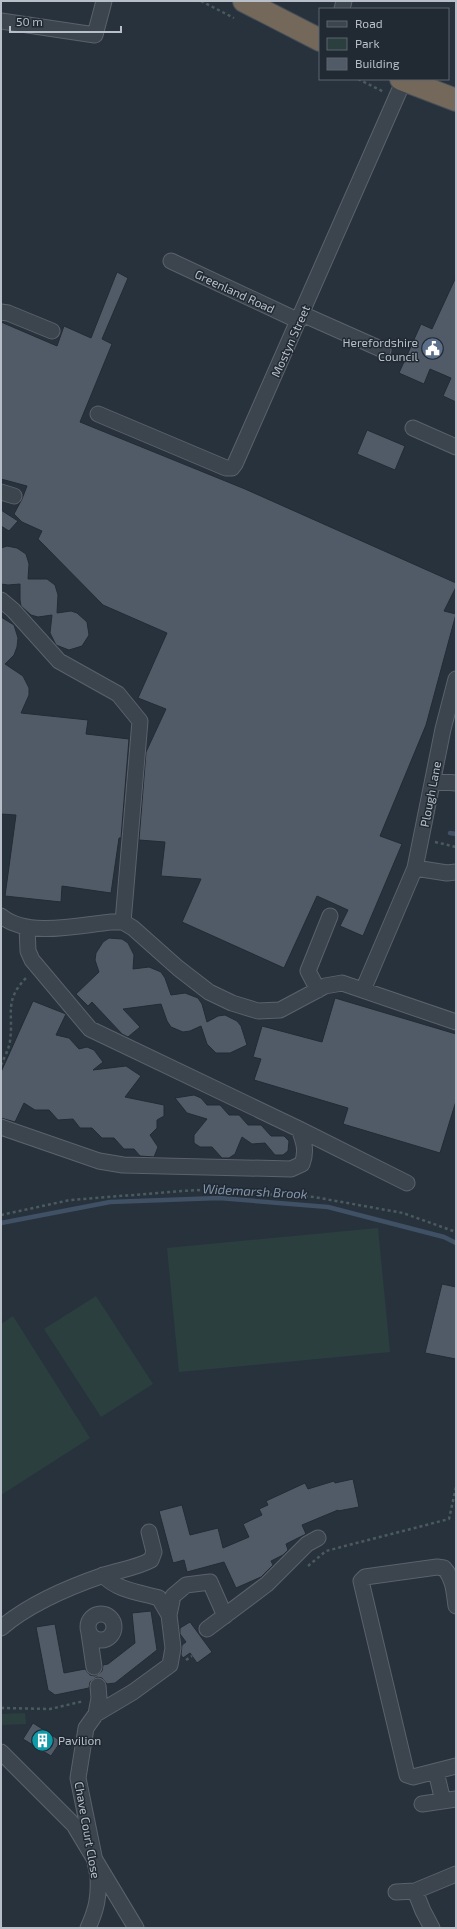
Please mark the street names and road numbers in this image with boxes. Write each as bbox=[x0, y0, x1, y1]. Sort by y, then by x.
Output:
street label: Greenland Road bbox=[193, 266, 277, 316]
street label: Mostyn Street bbox=[268, 302, 312, 379]
street label: Plough Lane bbox=[417, 760, 443, 828]
street label: Chave Court Close bbox=[73, 1780, 103, 1880]

